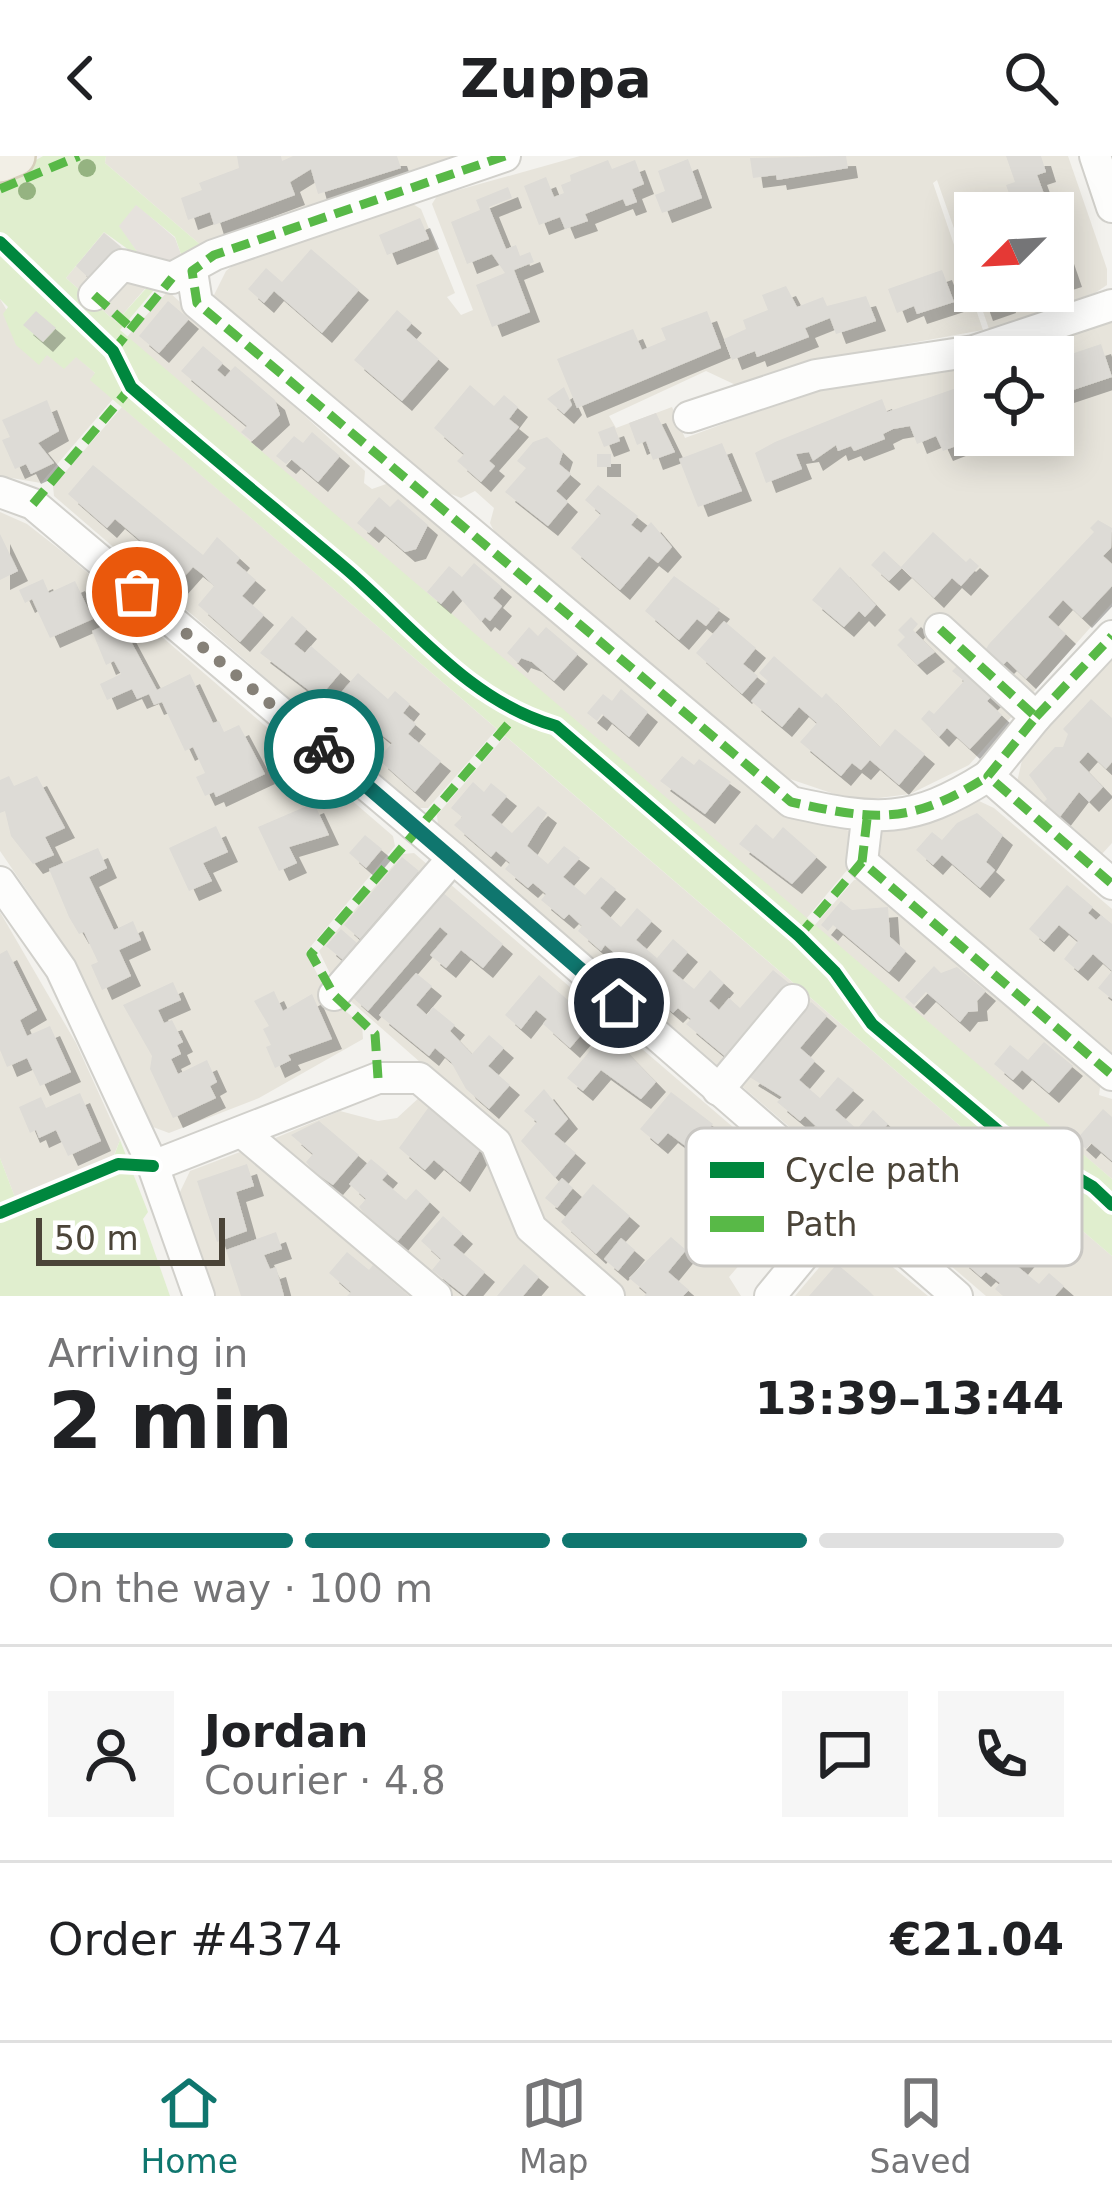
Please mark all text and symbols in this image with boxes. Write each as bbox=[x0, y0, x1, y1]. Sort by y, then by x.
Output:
icon: back bbox=[48, 45, 114, 111]
icon: search bbox=[998, 45, 1064, 111]
text: Zuppa bbox=[460, 47, 652, 110]
north arrow bbox=[954, 192, 1074, 312]
map controls bbox=[954, 192, 1074, 456]
button: locate bbox=[954, 336, 1074, 456]
pin bbox=[86, 541, 188, 643]
icon: bag bbox=[104, 559, 170, 625]
courier bbox=[264, 689, 384, 809]
icon: bike bbox=[291, 716, 357, 782]
pin bbox=[568, 952, 670, 1054]
icon: home bbox=[586, 970, 652, 1036]
legend bbox=[686, 1128, 1082, 1266]
text: Cycle path bbox=[785, 1151, 961, 1190]
text: Path bbox=[785, 1205, 858, 1244]
scale bar bbox=[36, 1212, 225, 1265]
text: 50 m bbox=[54, 1219, 139, 1258]
text: Arriving in bbox=[48, 1331, 248, 1376]
text: 13:39–13:44 bbox=[755, 1372, 1064, 1425]
text: 2 min bbox=[48, 1376, 293, 1466]
text: On the way · 100 m bbox=[48, 1566, 433, 1611]
button: person bbox=[48, 1691, 174, 1817]
button: chat bbox=[782, 1691, 908, 1817]
button: phone bbox=[938, 1691, 1064, 1817]
text: Jordan bbox=[204, 1705, 368, 1758]
text: Courier · 4.8 bbox=[204, 1758, 446, 1803]
text: Order #4374 bbox=[48, 1913, 342, 1966]
text: €21.04 bbox=[890, 1913, 1064, 1966]
tab: Home bbox=[140, 2070, 238, 2181]
tab: Map bbox=[519, 2070, 589, 2181]
tab: Saved bbox=[870, 2070, 971, 2181]

